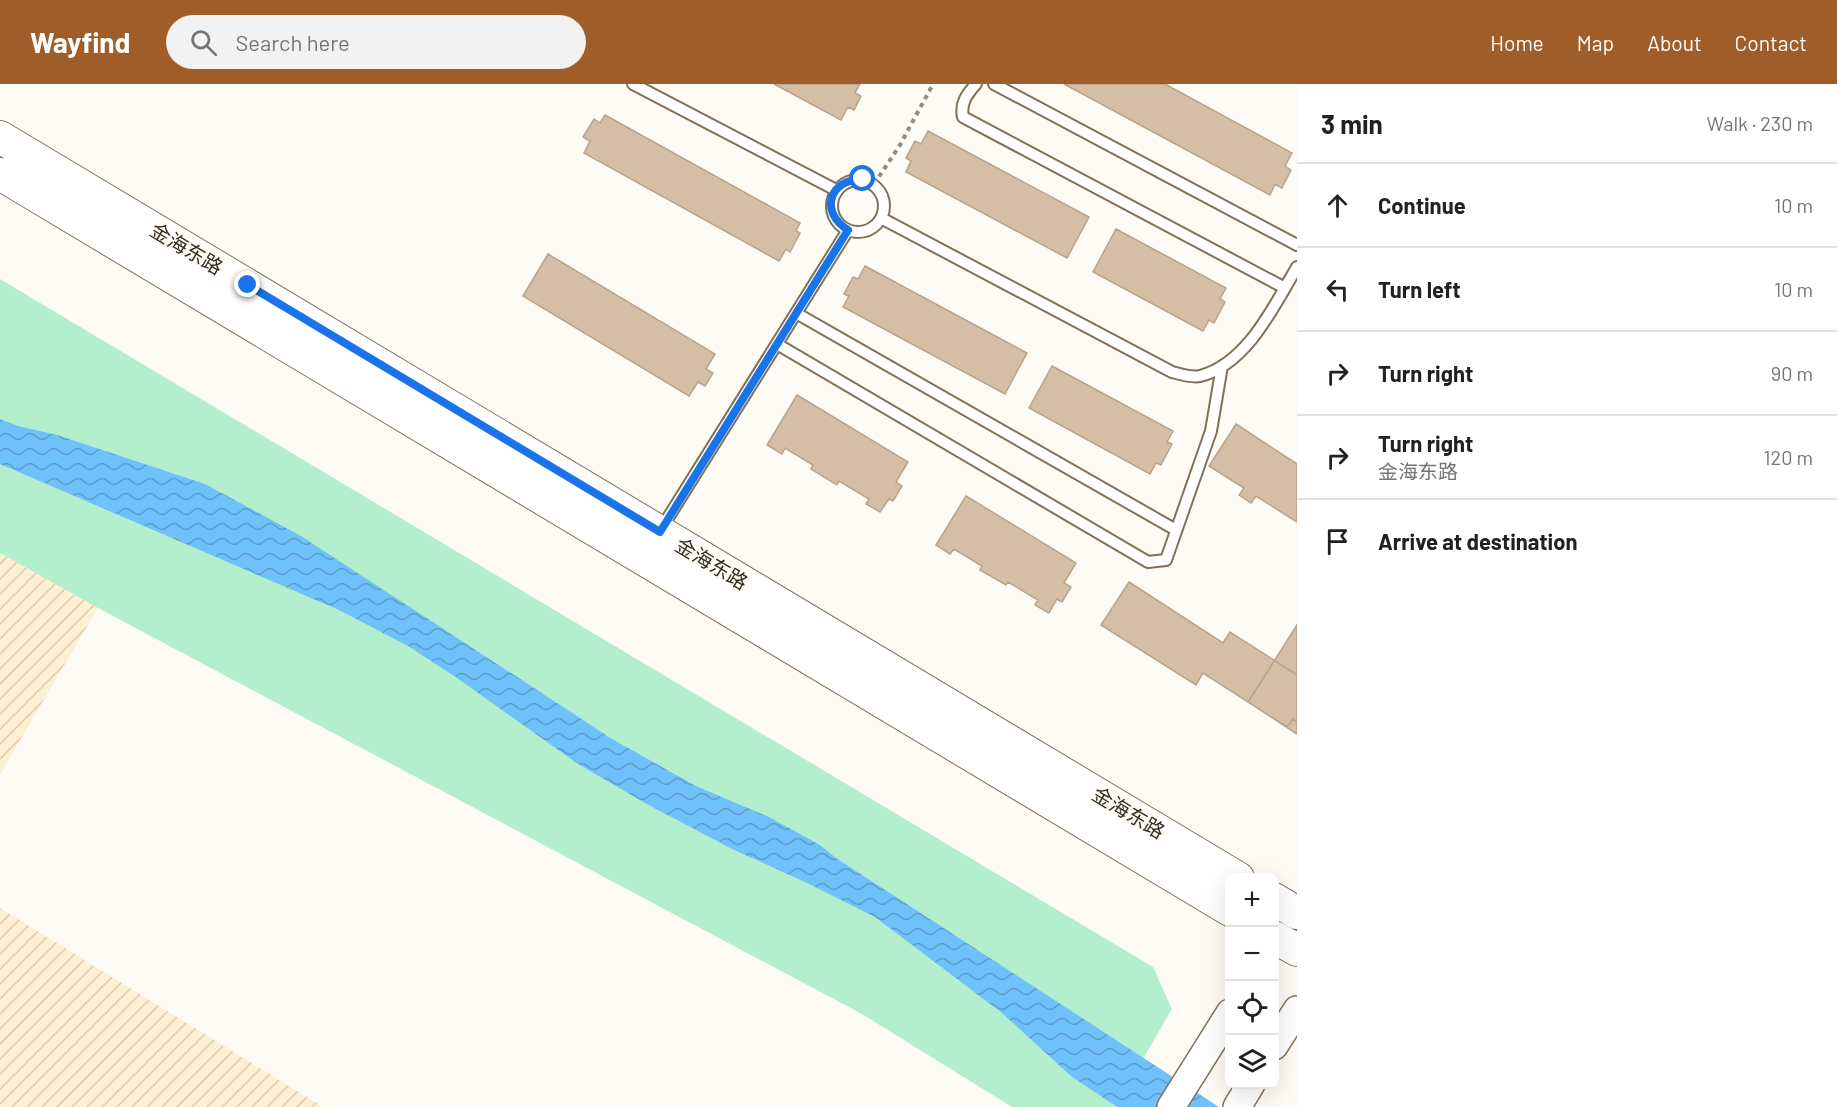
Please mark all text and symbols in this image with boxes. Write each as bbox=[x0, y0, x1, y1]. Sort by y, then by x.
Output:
search box bbox=[166, 15, 586, 69]
text: Wayfind bbox=[30, 25, 130, 59]
icon: search bbox=[187, 26, 220, 59]
text: Search here bbox=[235, 29, 350, 55]
text: Home bbox=[1490, 30, 1544, 55]
text: Map bbox=[1577, 30, 1614, 55]
text: About bbox=[1647, 30, 1702, 55]
text: Contact bbox=[1735, 30, 1807, 55]
text: 3 min bbox=[1321, 108, 1383, 139]
text: Walk · 230 m bbox=[1707, 111, 1813, 135]
route start bbox=[849, 165, 875, 191]
icon: ahead bbox=[1321, 189, 1354, 222]
text: Continue bbox=[1378, 192, 1466, 218]
text: 10 m bbox=[1774, 193, 1813, 217]
street label: 金海东路 bbox=[147, 217, 227, 279]
route end bbox=[234, 271, 260, 297]
icon: left bbox=[1321, 273, 1354, 306]
text: Turn left bbox=[1378, 276, 1461, 302]
text: 10 m bbox=[1774, 277, 1813, 301]
icon: right bbox=[1321, 357, 1354, 390]
text: Turn right bbox=[1378, 360, 1473, 386]
text: 90 m bbox=[1771, 361, 1813, 385]
text: Turn right bbox=[1378, 430, 1473, 456]
icon: right bbox=[1321, 441, 1354, 474]
text: 120 m bbox=[1763, 445, 1813, 469]
text: 金海东路 bbox=[1378, 459, 1458, 483]
icon: arrive bbox=[1321, 525, 1354, 558]
text: Arrive at destination bbox=[1378, 528, 1577, 554]
street label: 金海东路 bbox=[672, 532, 752, 594]
street label: 金海东路 bbox=[1089, 781, 1169, 843]
map controls bbox=[1225, 873, 1279, 1089]
button: + bbox=[1225, 873, 1279, 927]
button: − bbox=[1225, 927, 1279, 981]
button: locate bbox=[1225, 981, 1279, 1035]
button: layers bbox=[1225, 1035, 1279, 1089]

